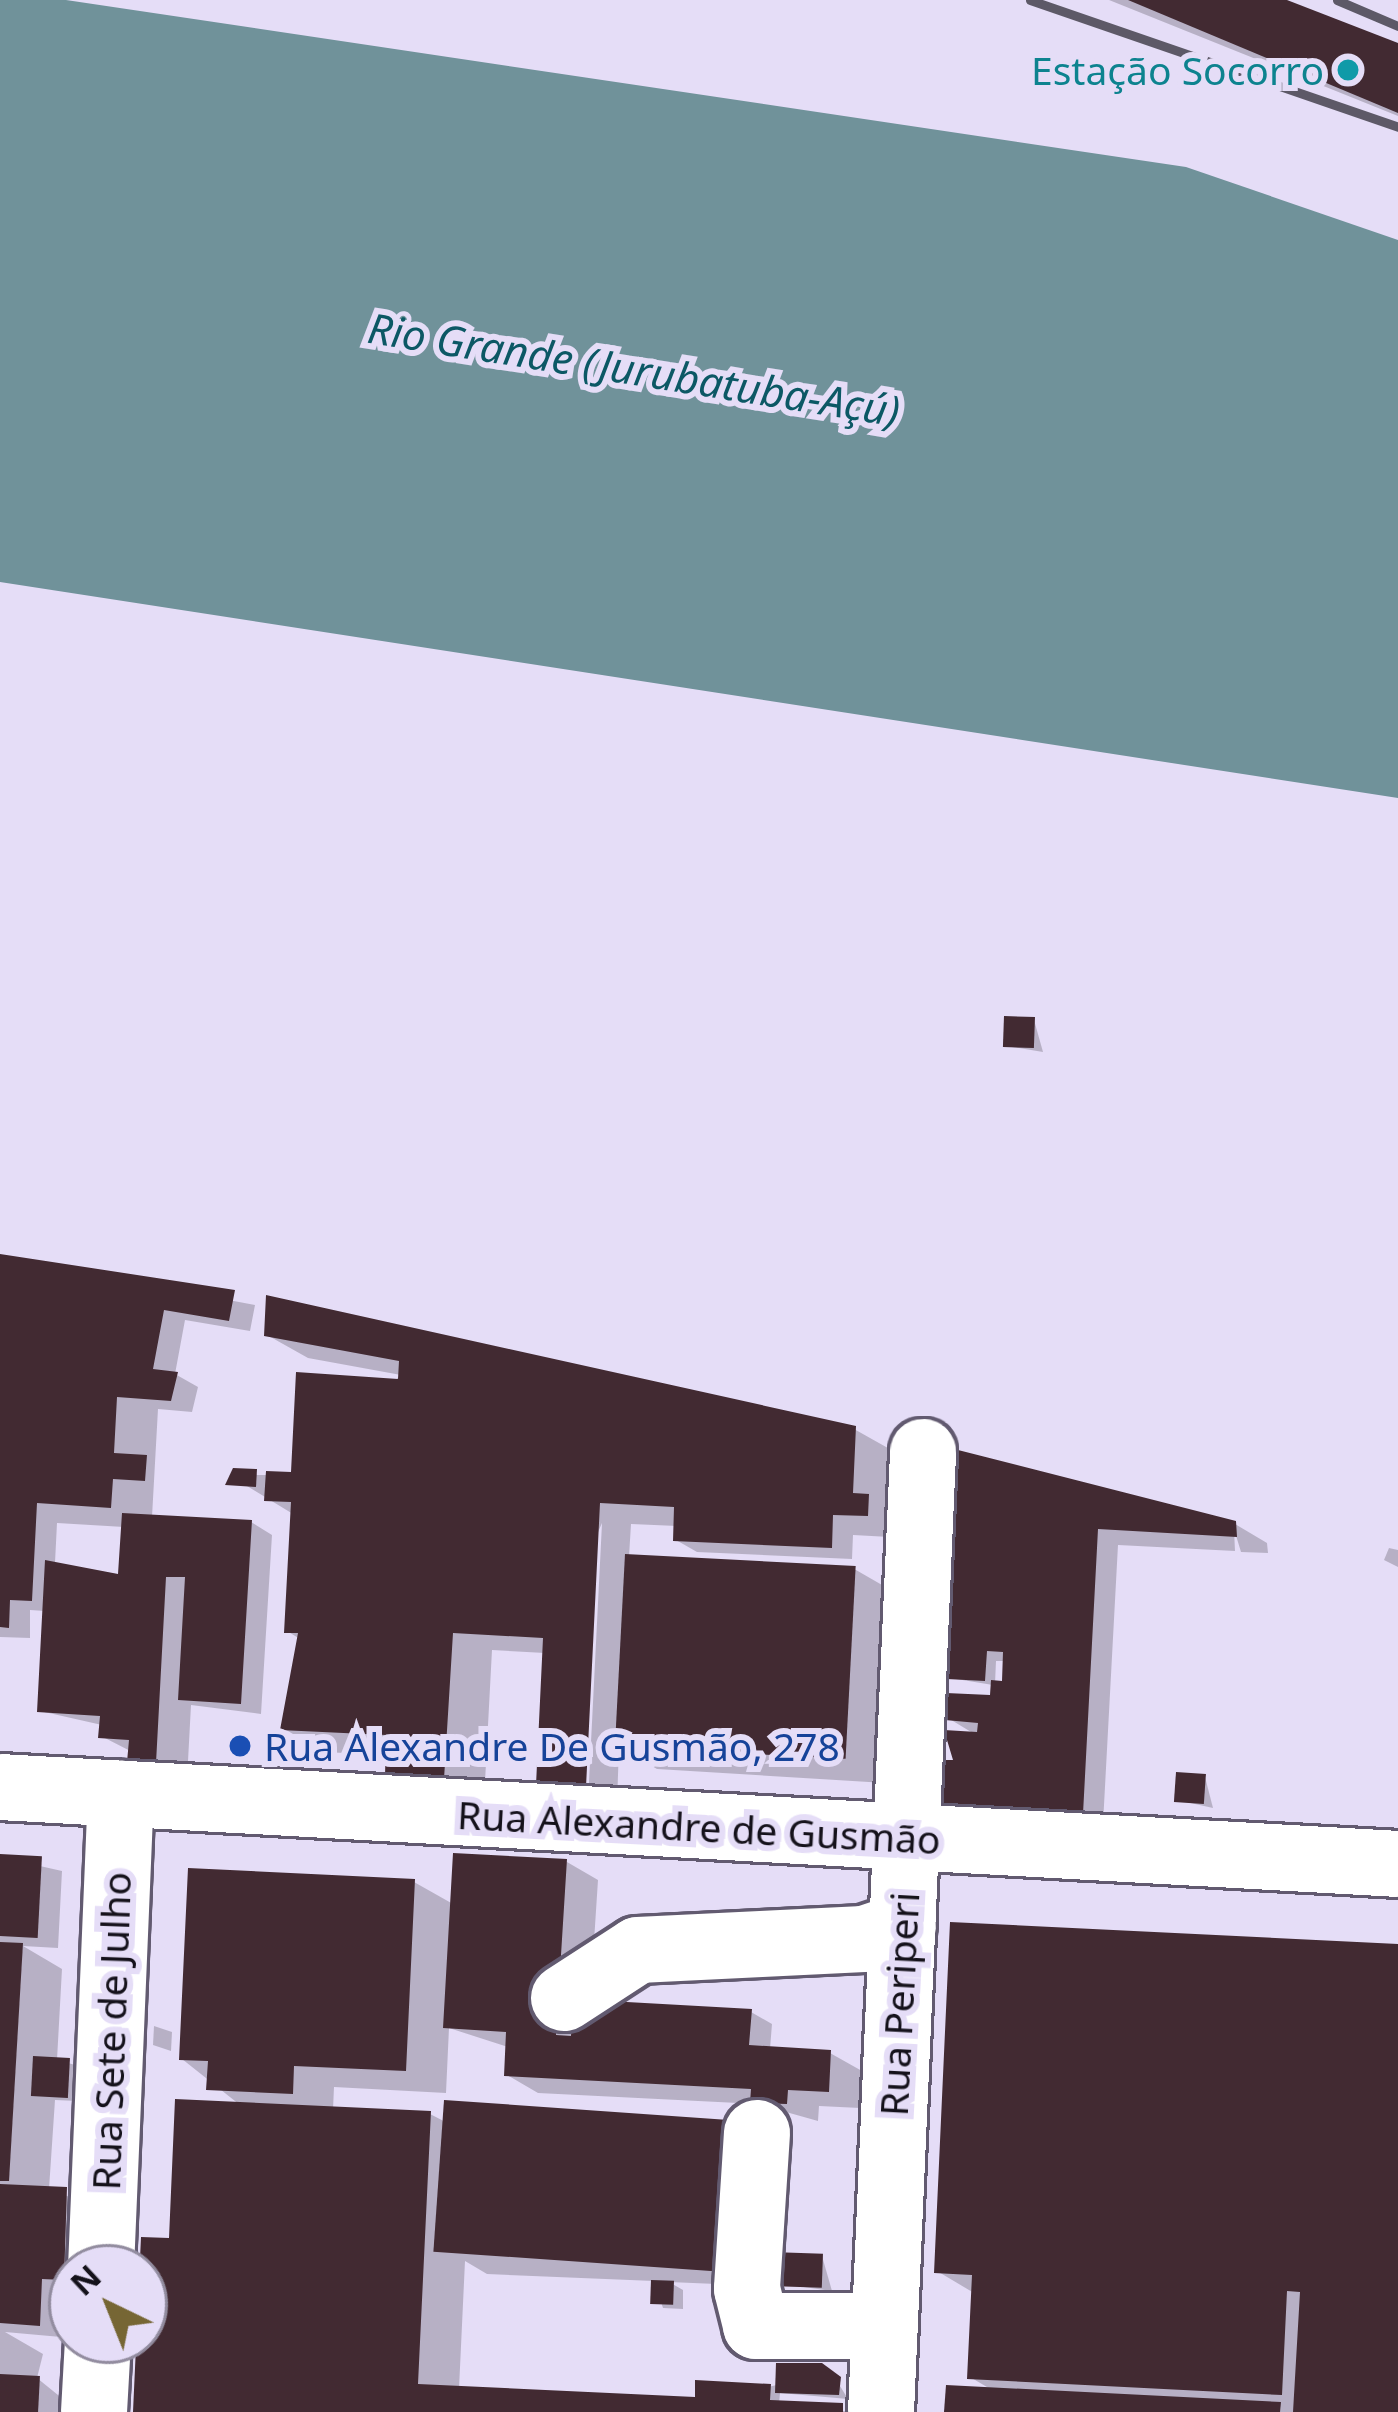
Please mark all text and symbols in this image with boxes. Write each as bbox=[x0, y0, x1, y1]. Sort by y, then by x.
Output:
place label: Estação Socorro bbox=[1031, 47, 1324, 93]
marker: Estação Socorro bbox=[1335, 57, 1361, 83]
water label: Rio Grande (Jurubatuba-Açú) bbox=[364, 302, 904, 436]
place label: Rua Alexandre De Gusmão, 278 bbox=[264, 1723, 840, 1769]
marker: Rua Alexandre De Gusmão, 278 bbox=[227, 1733, 253, 1759]
street label: Rua Alexandre de Gusmão bbox=[456, 1791, 942, 1863]
street label: Rua Sete de Julho bbox=[82, 1871, 140, 2191]
street label: Rua Periperi bbox=[870, 1891, 928, 2117]
north arrow bbox=[48, 2244, 168, 2364]
text: N bbox=[60, 2254, 110, 2305]

